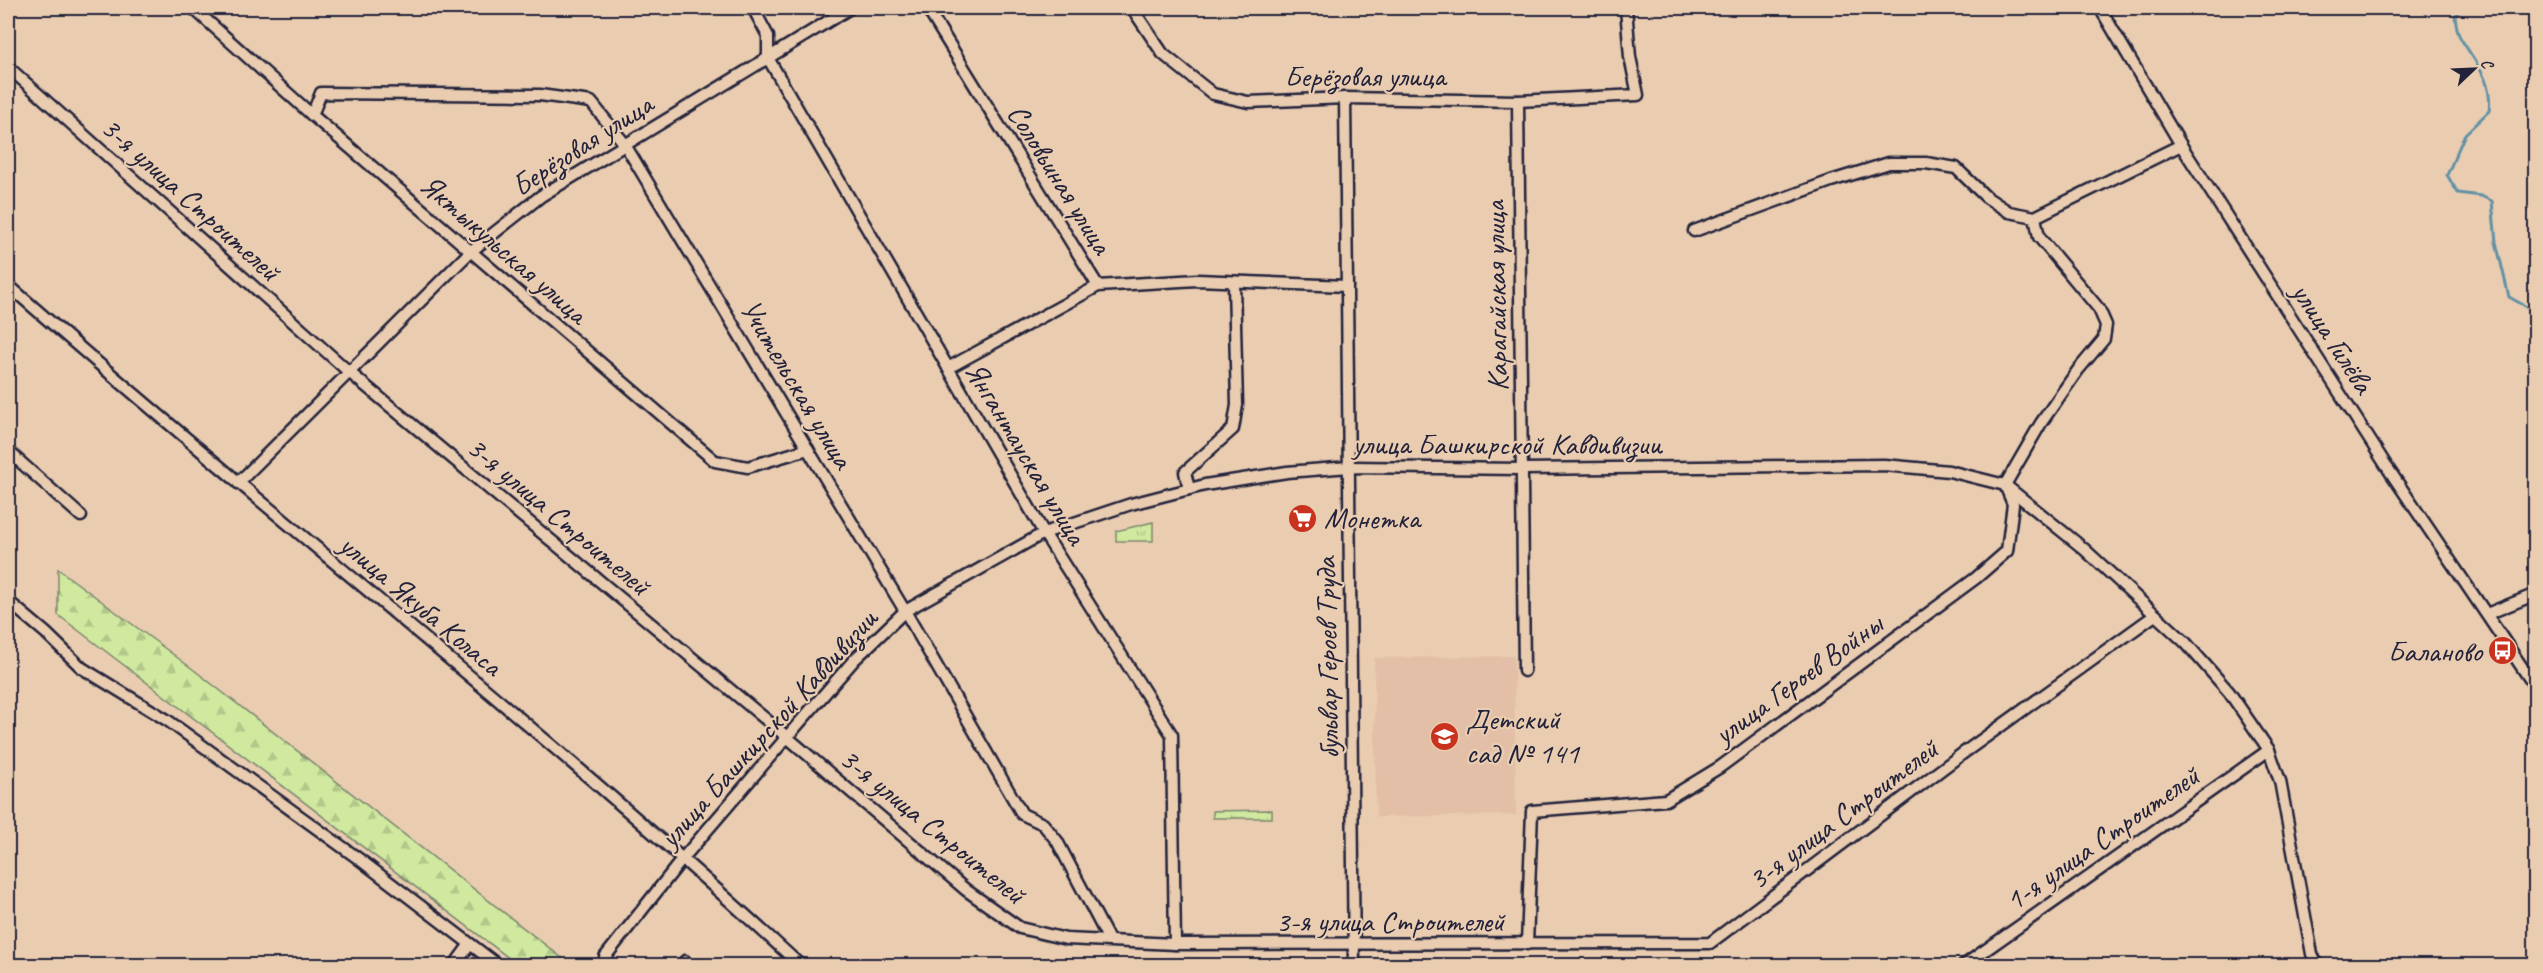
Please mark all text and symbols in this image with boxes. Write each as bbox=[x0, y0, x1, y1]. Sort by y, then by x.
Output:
north arrow bbox=[2444, 39, 2504, 99]
text: С bbox=[2476, 56, 2498, 73]
street label: Берёзовая улица bbox=[1285, 57, 1448, 95]
street label: Берёзовая улица bbox=[504, 84, 662, 205]
street label: Соловьиная улица bbox=[999, 97, 1122, 263]
street label: 3-я улица Строителей bbox=[93, 108, 290, 291]
street label: Яктыкульская улица bbox=[412, 166, 598, 334]
street label: Карагайская улица bbox=[1475, 199, 1517, 391]
street label: улица Гилёва bbox=[2282, 274, 2384, 402]
street label: Учительская улица bbox=[732, 293, 863, 477]
street label: Янгантауская улица bbox=[956, 355, 1097, 553]
street label: улица Башкирской Кавдивизии bbox=[1350, 425, 1663, 463]
street label: 3-я улица Строителей bbox=[459, 428, 660, 605]
place label: Монетка bbox=[1324, 499, 1423, 537]
supermarket icon: Монетка bbox=[1287, 502, 1319, 534]
street label: улица Якуба Коласа bbox=[330, 524, 512, 685]
street label: бульвар Героев Труда bbox=[1306, 555, 1348, 759]
street label: улица Башкирской Кавдивизии bbox=[649, 599, 887, 857]
street label: улица Героев Войны bbox=[1705, 604, 1891, 754]
place label: Баланово bbox=[2388, 632, 2483, 670]
bus stop icon: Баланово bbox=[2487, 635, 2519, 667]
place label: Детский сад № 141 bbox=[1466, 700, 1581, 772]
school or university icon: Детский сад № 141 bbox=[1429, 720, 1461, 752]
street label: 3-я улица Строителей bbox=[1740, 729, 1947, 898]
street label: 3-я улица Строителей bbox=[832, 739, 1035, 914]
street label: 1-я улица Строителей bbox=[1997, 756, 2208, 919]
street label: 3-я улица Строителей bbox=[1276, 902, 1506, 940]

